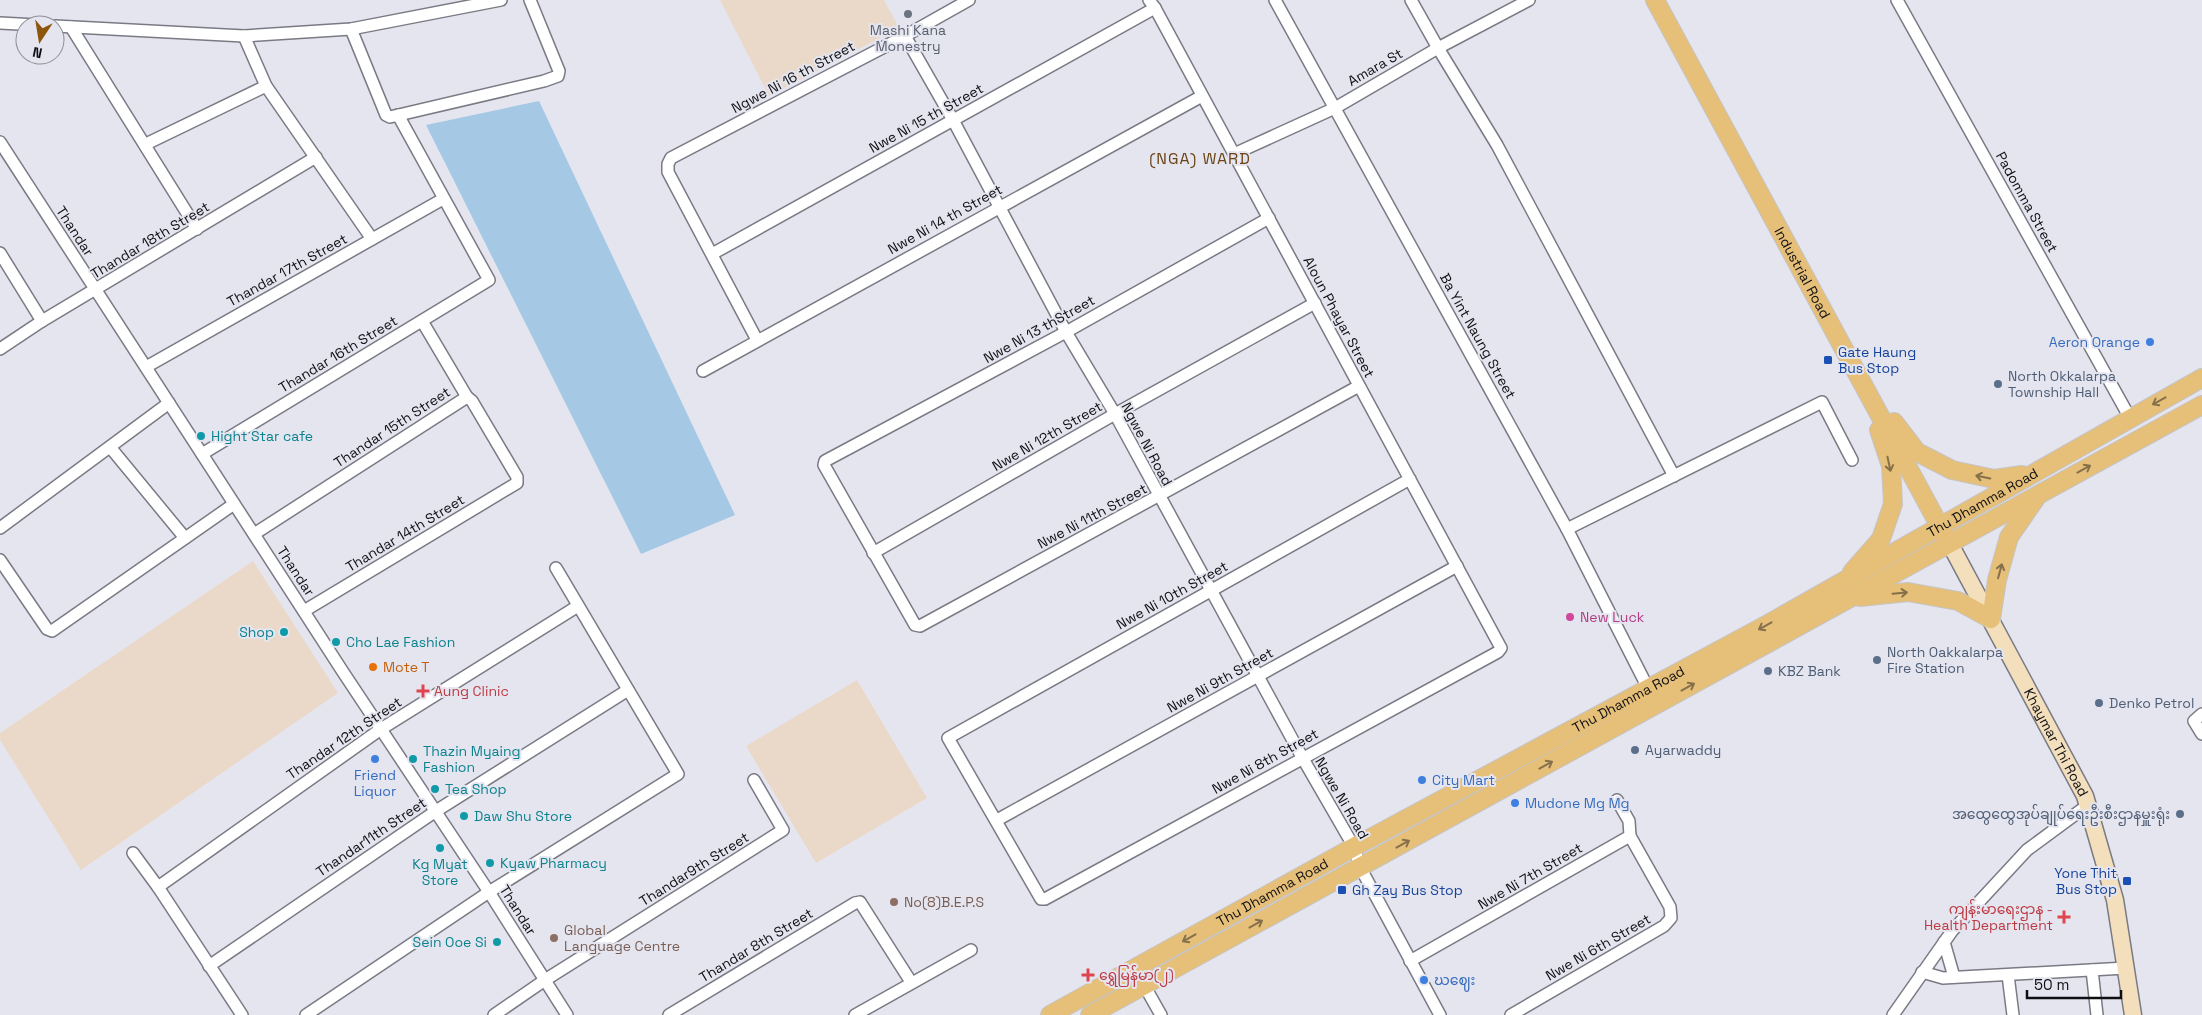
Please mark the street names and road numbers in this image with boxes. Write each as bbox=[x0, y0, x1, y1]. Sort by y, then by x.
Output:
street label: Ngwe Ni 16 th Street bbox=[728, 37, 858, 117]
street label: Amara St bbox=[1344, 44, 1406, 90]
street label: Nwe Ni 15 th Street bbox=[866, 79, 986, 157]
street label: Padomma Street bbox=[1992, 149, 2062, 255]
street label: Nwe Ni 14 th Street bbox=[885, 180, 1005, 258]
street label: Thandar 18th Street bbox=[87, 197, 213, 283]
street label: Thandar bbox=[52, 203, 98, 259]
street label: Industrial Road bbox=[1770, 224, 1835, 322]
street label: Thandar 17th Street bbox=[224, 230, 350, 310]
street label: Aloun Phayar Street bbox=[1299, 253, 1379, 381]
street label: Ba Yint Naung Street bbox=[1436, 270, 1520, 402]
street label: Nwe Ni 13 thStreet bbox=[980, 291, 1098, 367]
street label: Thandar 16th Street bbox=[275, 311, 401, 397]
street label: Thandar 15th Street bbox=[330, 383, 454, 471]
street label: Nwe Ni 12th Street bbox=[989, 397, 1105, 475]
street label: Ngwe Ni Road bbox=[1117, 399, 1177, 489]
street label: Thu Dhamma Road bbox=[1924, 464, 2041, 541]
street label: Nwe Ni 11th Street bbox=[1034, 479, 1150, 553]
street label: Thandar 14th Street bbox=[342, 490, 468, 576]
street label: Thandar bbox=[273, 543, 319, 599]
street label: Nwe Ni 10th Street bbox=[1113, 557, 1231, 633]
street label: Nwe Ni 9th Street bbox=[1164, 643, 1276, 717]
street label: Thu Dhamma Road bbox=[1569, 662, 1688, 737]
street label: Khaymar Thi Road bbox=[2020, 685, 2093, 800]
street label: Thandar 12th Street bbox=[283, 693, 405, 783]
street label: Nwe Ni 8th Street bbox=[1209, 724, 1321, 798]
street label: Ngwe Ni Road bbox=[1311, 754, 1373, 842]
street label: Thandar11th Street bbox=[313, 793, 429, 881]
street label: Thandar9th Street bbox=[636, 828, 752, 910]
street label: Nwe Ni 7th Street bbox=[1474, 839, 1586, 913]
street label: Thu Dhamma Road bbox=[1213, 854, 1331, 930]
street label: Thandar bbox=[496, 882, 540, 938]
street label: Thandar 8th Street bbox=[696, 904, 816, 986]
street label: Nwe Ni 6th Street bbox=[1542, 910, 1654, 984]

